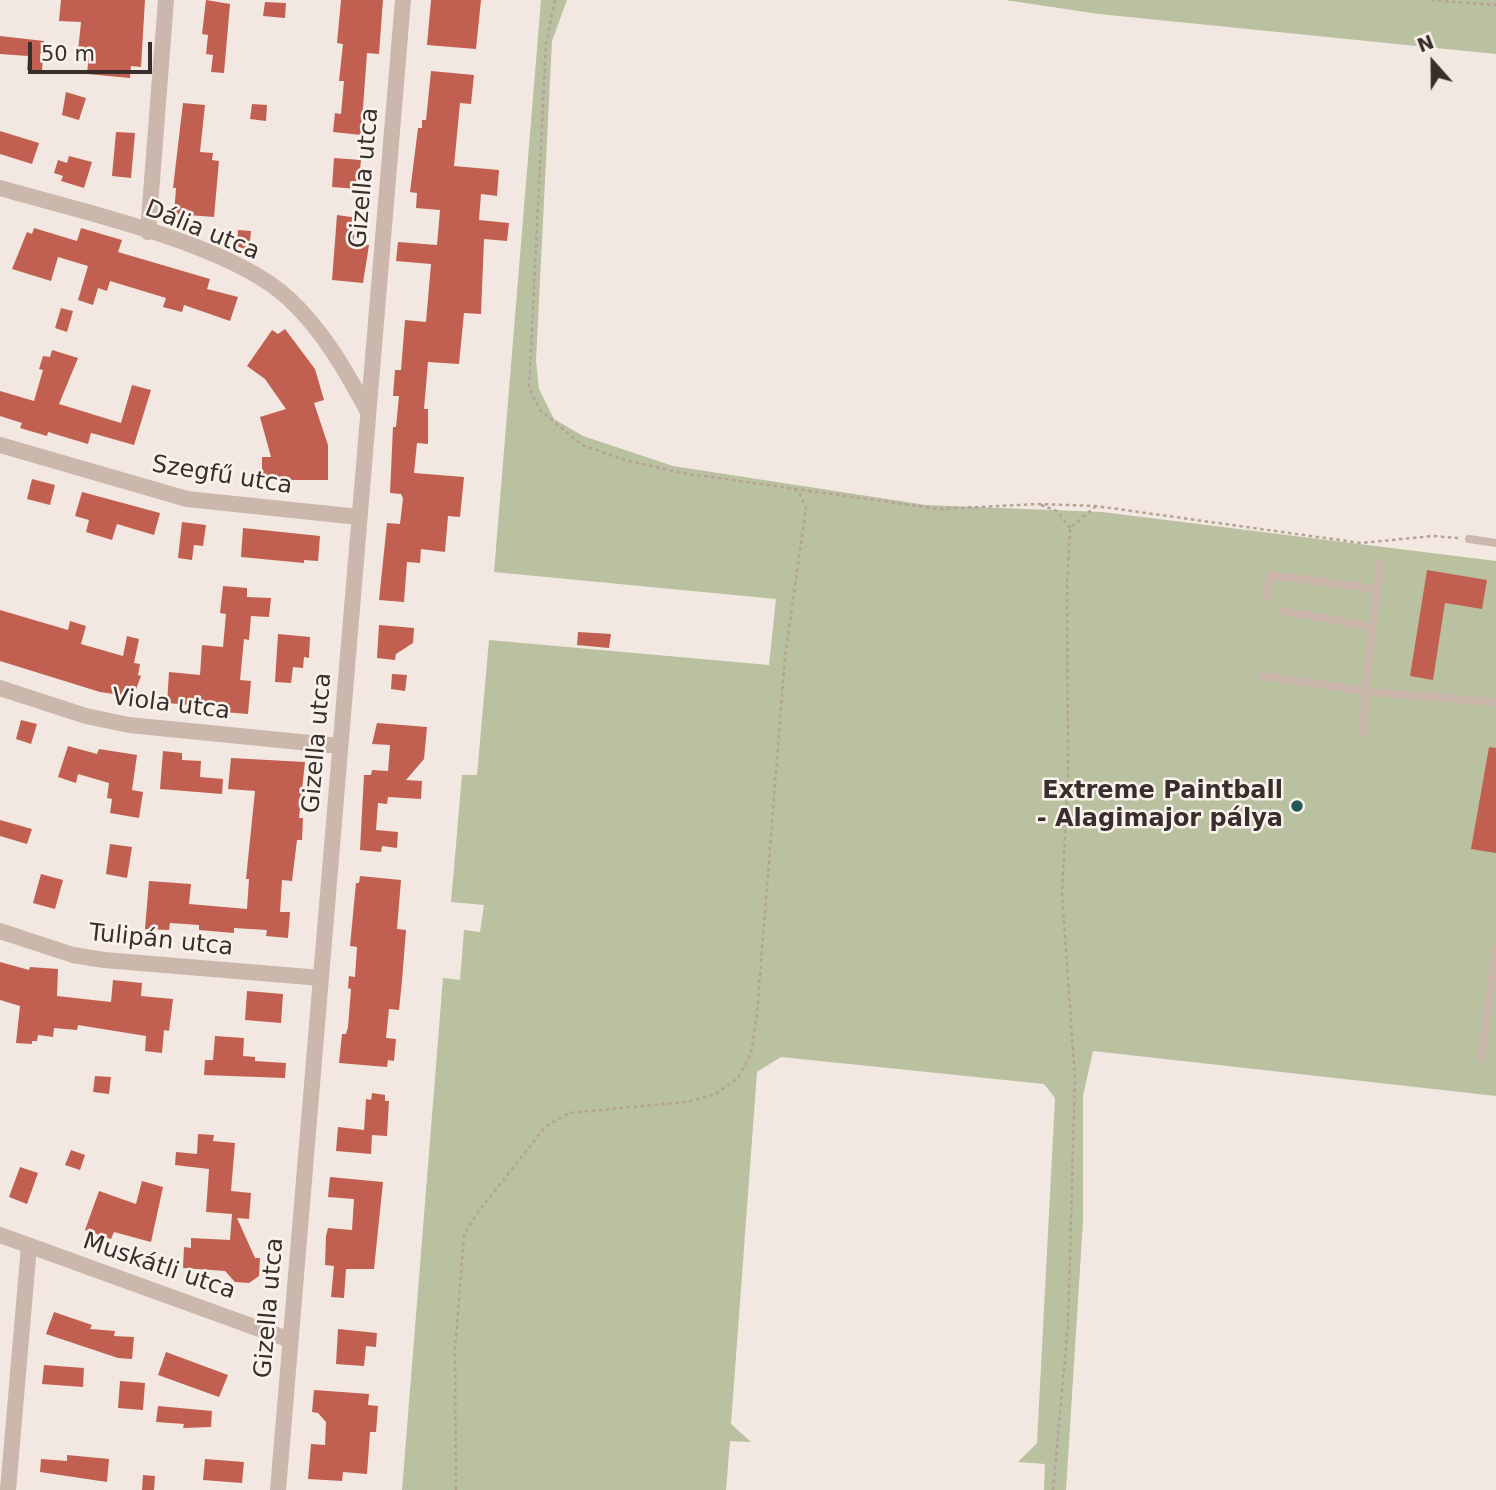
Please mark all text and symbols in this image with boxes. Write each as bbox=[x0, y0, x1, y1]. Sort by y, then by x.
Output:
scale bar bbox=[32, 28, 156, 72]
north arrow bbox=[1398, 28, 1468, 98]
text: N bbox=[1414, 30, 1437, 57]
text: 50 m bbox=[41, 42, 95, 66]
street label: Gizella utca bbox=[345, 107, 385, 249]
street label: Dália utca bbox=[140, 195, 264, 267]
street label: Szegfű utca bbox=[150, 451, 294, 501]
street label: Gizella utca bbox=[298, 672, 338, 814]
street label: Viola utca bbox=[110, 683, 232, 727]
place label: Extreme Paintball - Alagimajor pálya bbox=[1037, 778, 1283, 834]
marker: Extreme Paintball - Alagimajor pálya bbox=[1289, 798, 1305, 814]
street label: Tulipán utca bbox=[87, 919, 235, 963]
street label: Muskátli utca bbox=[79, 1227, 239, 1307]
street label: Gizella utca bbox=[250, 1237, 290, 1379]

